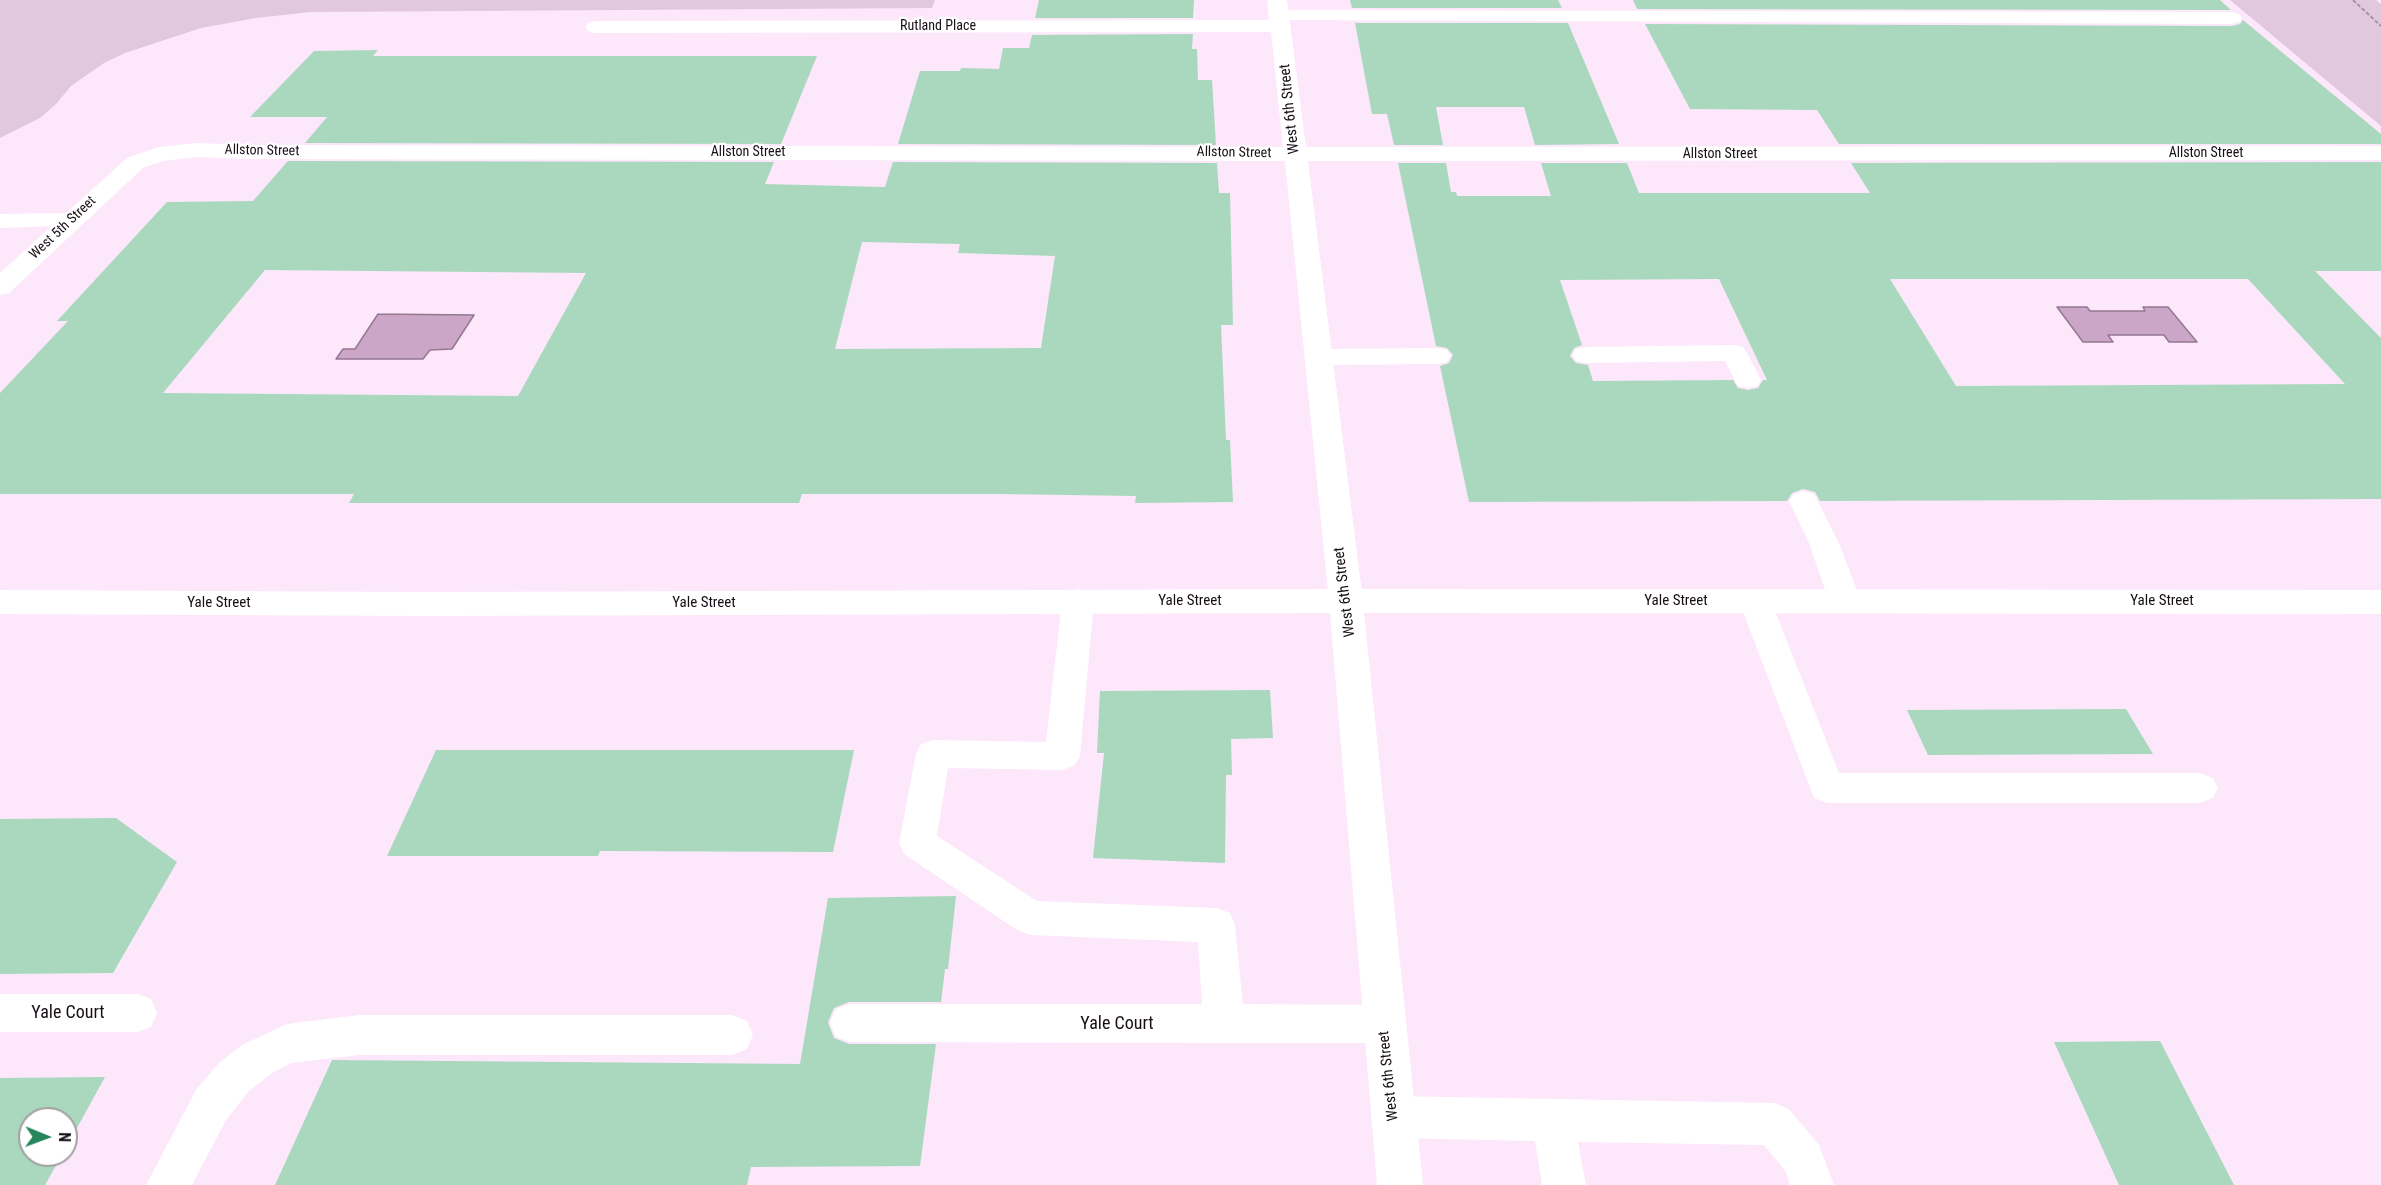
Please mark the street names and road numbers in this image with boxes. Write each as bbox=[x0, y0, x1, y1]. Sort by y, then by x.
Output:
street label: Rutland Place bbox=[900, 18, 976, 34]
street label: West 6th Street bbox=[1276, 63, 1304, 155]
street label: Allston Street bbox=[225, 142, 299, 160]
street label: Allston Street bbox=[711, 144, 785, 160]
street label: Allston Street bbox=[1197, 144, 1271, 162]
street label: Allston Street bbox=[2169, 145, 2243, 161]
street label: Allston Street bbox=[1683, 146, 1757, 162]
street label: West 5th Street bbox=[26, 193, 100, 263]
street label: West 6th Street bbox=[1331, 546, 1359, 638]
street label: Yale Street bbox=[1158, 592, 1222, 610]
street label: Yale Street bbox=[1644, 592, 1708, 610]
street label: Yale Street bbox=[2130, 592, 2194, 610]
street label: Yale Street bbox=[187, 594, 251, 612]
street label: Yale Street bbox=[672, 594, 736, 612]
street label: Yale Court bbox=[31, 1002, 105, 1024]
street label: Yale Court bbox=[1080, 1013, 1154, 1035]
street label: West 6th Street bbox=[1375, 1030, 1403, 1122]

